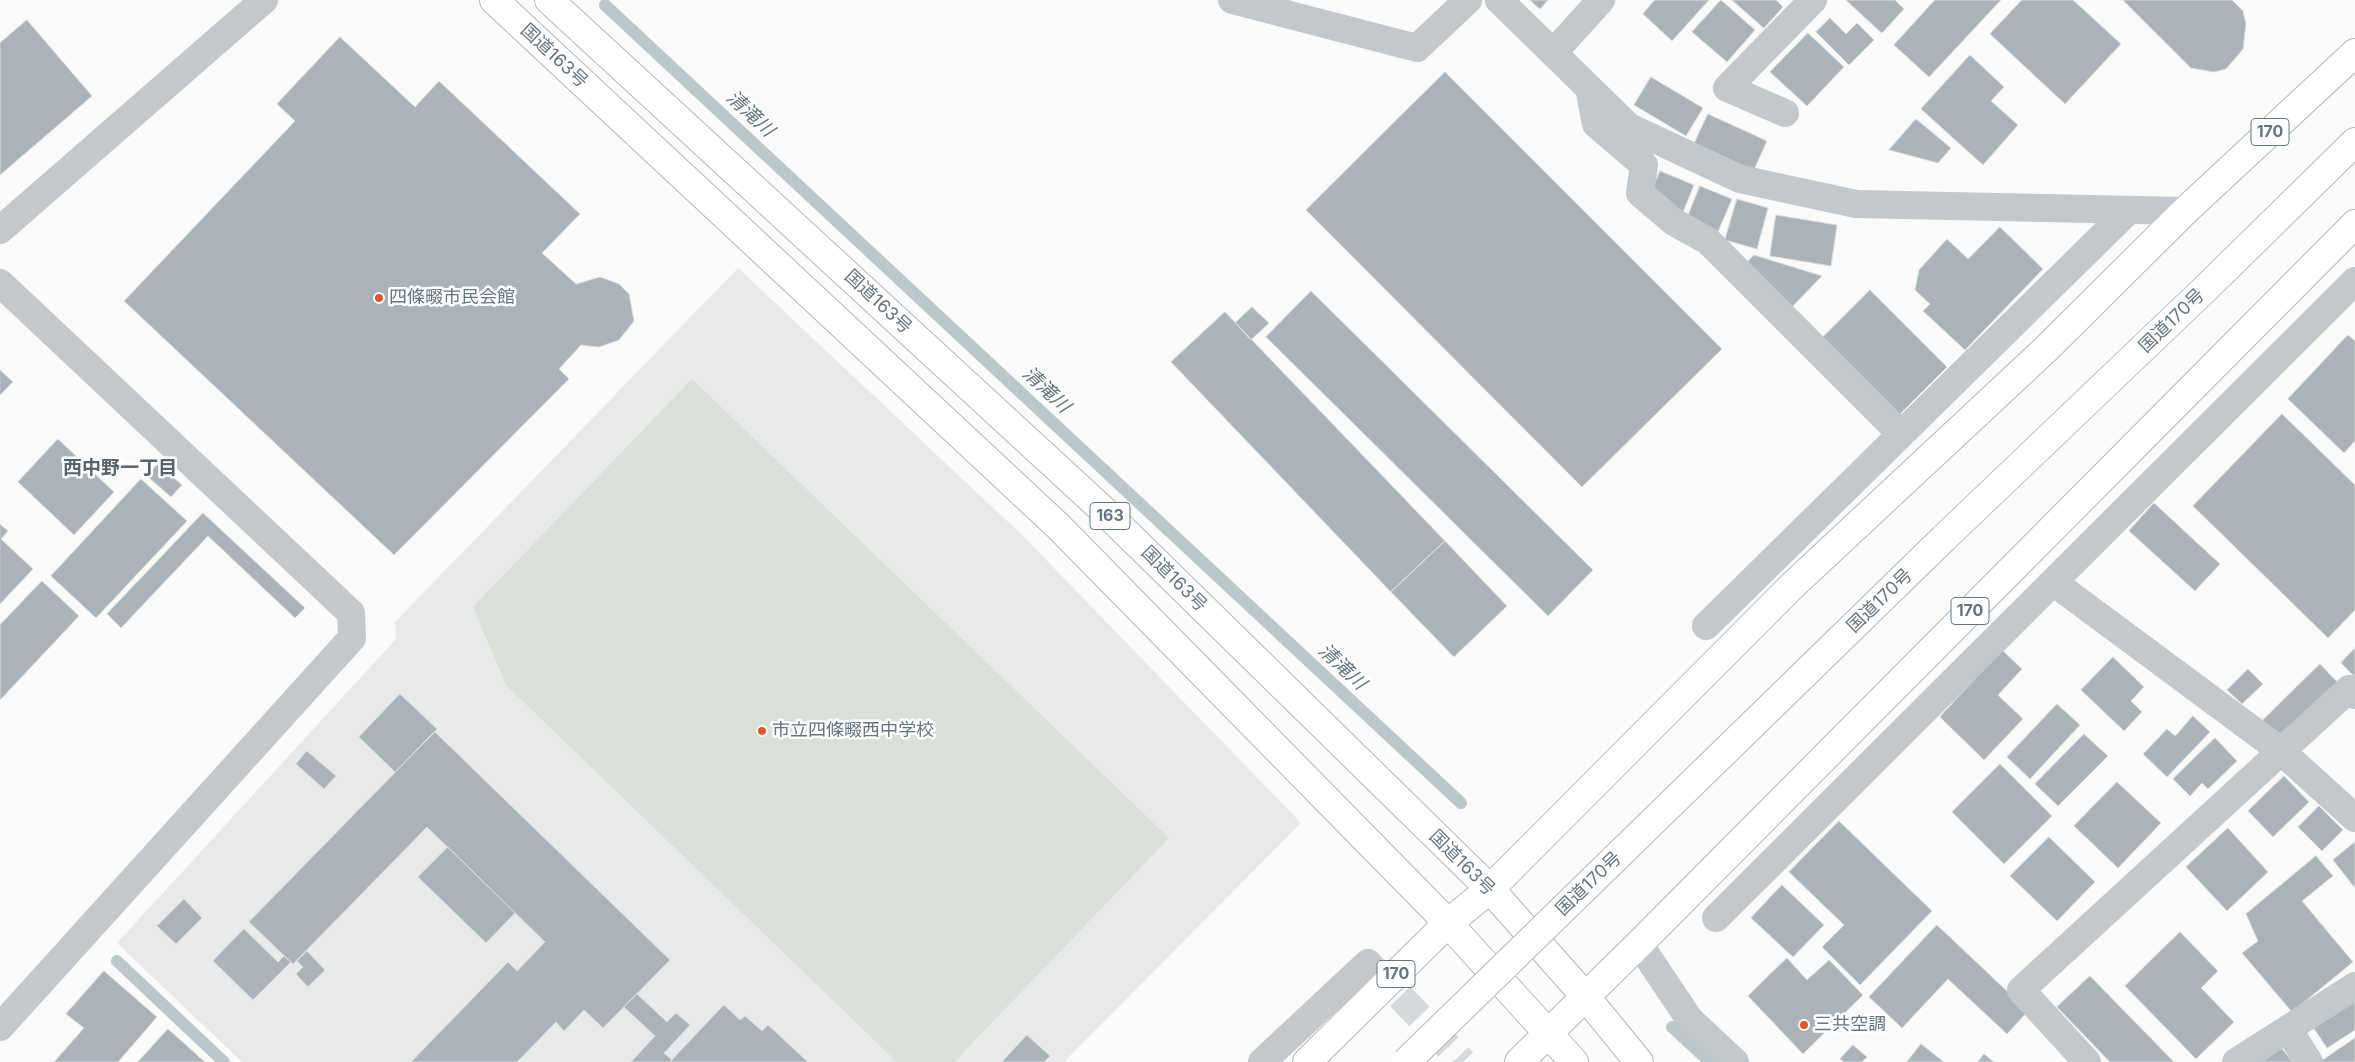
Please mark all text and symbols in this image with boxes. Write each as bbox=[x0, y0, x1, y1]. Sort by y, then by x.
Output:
street label: 国道163号 bbox=[516, 20, 592, 92]
water label: 清滝川 bbox=[721, 86, 779, 142]
road number: 170 bbox=[2251, 118, 2289, 146]
street label: 国道163号 bbox=[840, 266, 916, 338]
street label: 国道170号 bbox=[2135, 285, 2209, 357]
place label: 四條畷市民会館 bbox=[389, 287, 515, 309]
marker: 四條畷市民会館 bbox=[373, 292, 385, 304]
water label: 清滝川 bbox=[1017, 362, 1075, 418]
district label: 西中野一丁目 bbox=[63, 457, 177, 479]
road number: 163 bbox=[1090, 502, 1130, 530]
street label: 国道163号 bbox=[1137, 542, 1211, 616]
street label: 国道170号 bbox=[1843, 565, 1917, 637]
road number: 170 bbox=[1951, 598, 1989, 624]
water label: 清滝川 bbox=[1313, 639, 1371, 695]
place label: 市立四條畷西中学校 bbox=[772, 720, 934, 742]
marker: 市立四條畷西中学校 bbox=[756, 725, 768, 737]
street label: 国道163号 bbox=[1425, 826, 1499, 900]
street label: 国道170号 bbox=[1552, 848, 1626, 920]
road number: 170 bbox=[1377, 961, 1415, 988]
place label: 三共空調 bbox=[1814, 1014, 1886, 1036]
marker: 三共空調 bbox=[1798, 1019, 1810, 1031]

